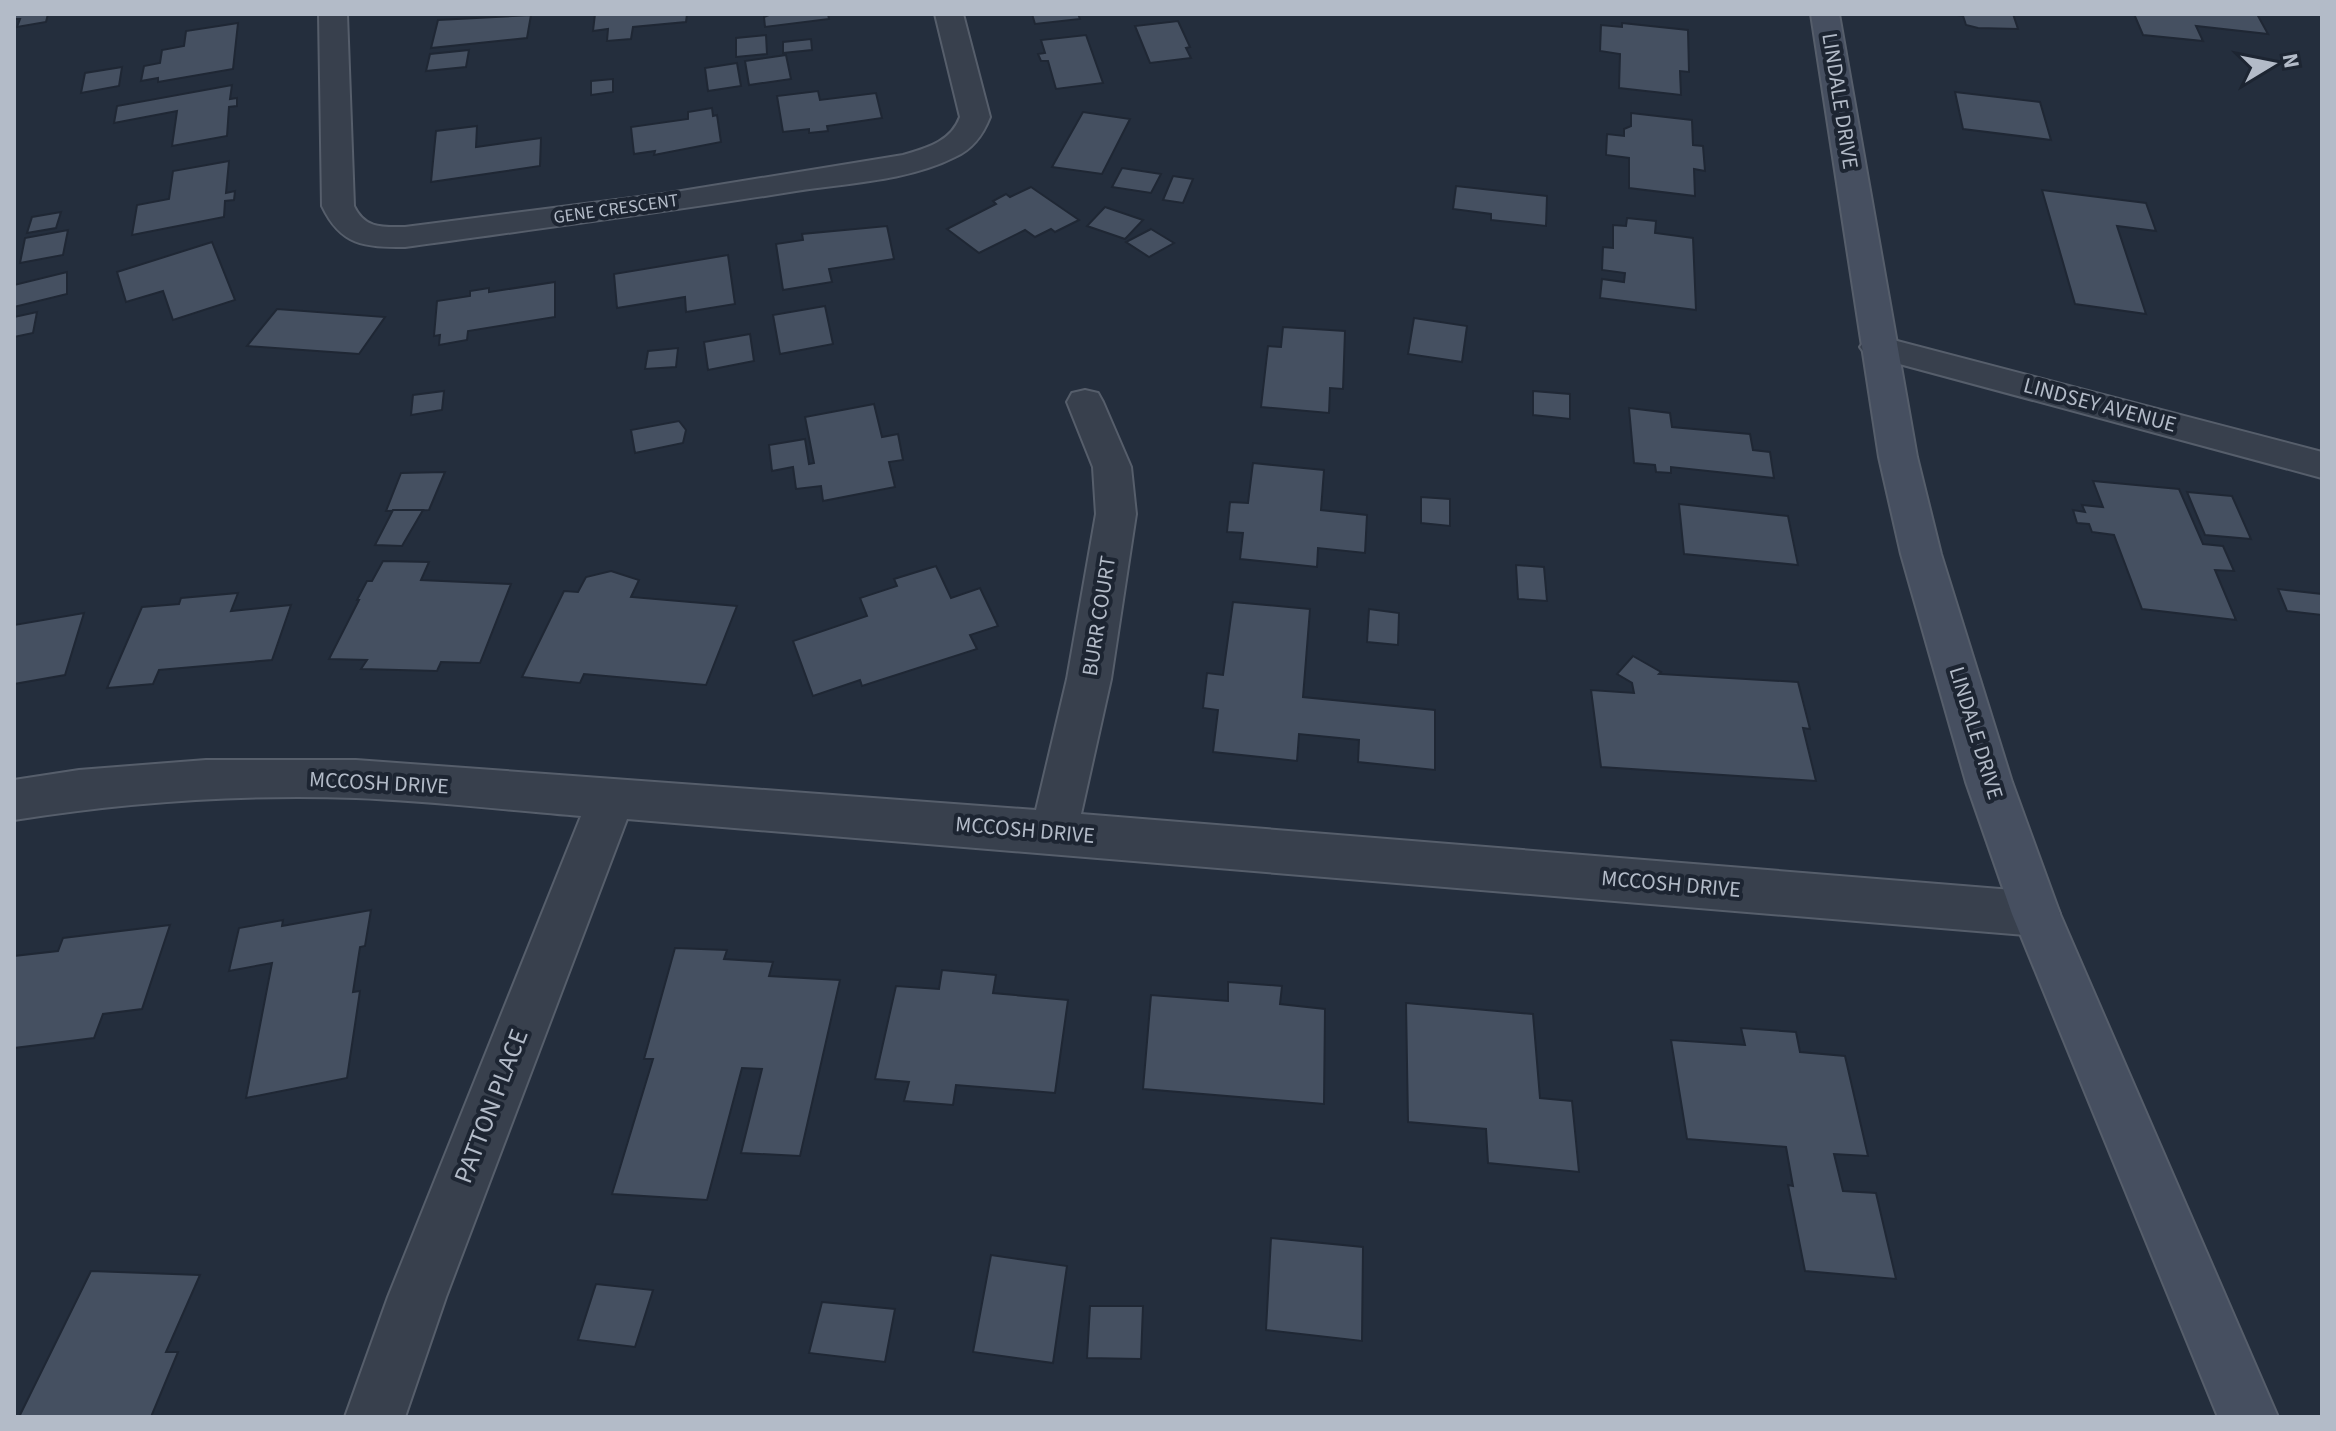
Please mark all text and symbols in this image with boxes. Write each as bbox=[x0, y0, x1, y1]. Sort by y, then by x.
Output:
north arrow bbox=[2232, 24, 2312, 104]
street label: LINDALE DRIVE bbox=[1813, 31, 1867, 171]
text: N bbox=[2274, 51, 2308, 71]
street label: GENE CRESCENT bbox=[552, 188, 680, 230]
street label: LINDSEY AVENUE bbox=[2020, 369, 2180, 441]
street label: BURR COURT bbox=[1074, 553, 1124, 678]
street label: LINDALE DRIVE bbox=[1941, 663, 2011, 803]
street label: MCCOSH DRIVE bbox=[308, 763, 450, 803]
street label: MCCOSH DRIVE bbox=[954, 808, 1096, 852]
street label: MCCOSH DRIVE bbox=[1600, 862, 1742, 906]
street label: PATTON PLACE bbox=[445, 1023, 537, 1189]

